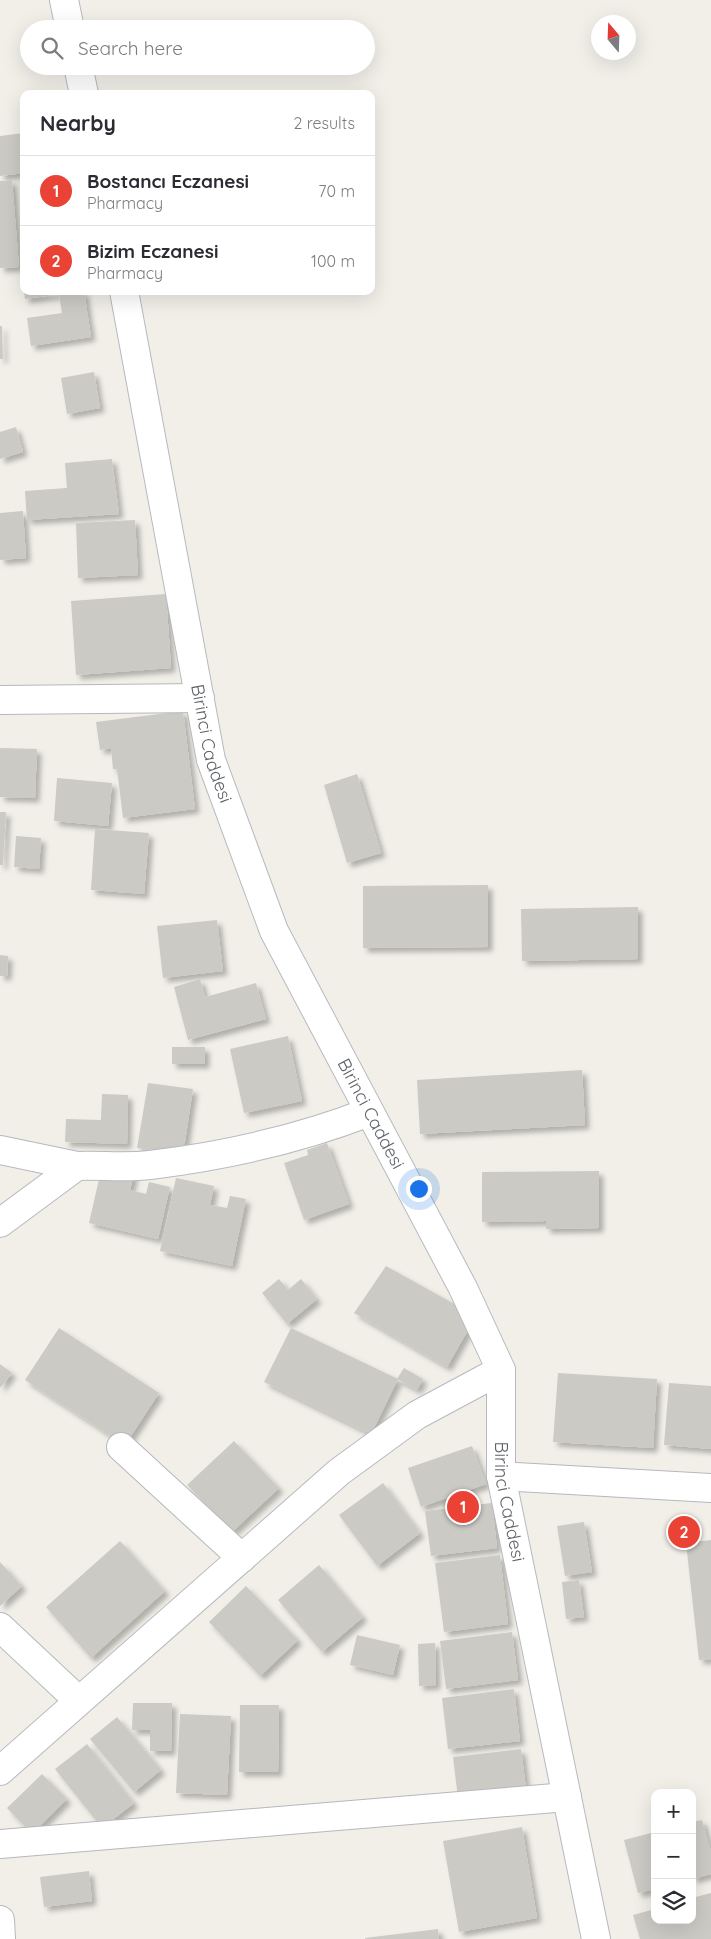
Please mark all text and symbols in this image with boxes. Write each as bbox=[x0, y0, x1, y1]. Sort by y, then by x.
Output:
north arrow bbox=[591, 15, 636, 60]
search box bbox=[20, 20, 375, 75]
icon: search bbox=[38, 34, 66, 62]
text: Search here bbox=[78, 36, 183, 60]
text: Nearby bbox=[40, 110, 116, 136]
text: 2 results bbox=[293, 113, 355, 133]
text: Bostancı Eczanesi bbox=[87, 169, 249, 193]
text: 1 bbox=[53, 181, 59, 201]
text: 70 m bbox=[318, 181, 355, 201]
text: Pharmacy bbox=[87, 193, 163, 213]
text: Bizim Eczanesi bbox=[87, 239, 218, 263]
text: 2 bbox=[51, 251, 61, 271]
text: 100 m bbox=[311, 251, 355, 271]
text: Pharmacy bbox=[87, 263, 163, 283]
street label: Birinci Caddesi bbox=[186, 682, 238, 806]
street label: Birinci Caddesi bbox=[333, 1054, 410, 1173]
your location bbox=[406, 1176, 432, 1202]
street label: Birinci Caddesi bbox=[490, 1441, 530, 1564]
pin: 1 bbox=[447, 1488, 479, 1526]
pin: 2 bbox=[668, 1513, 700, 1551]
map controls bbox=[651, 1789, 696, 1924]
button: + bbox=[651, 1789, 696, 1834]
button: − bbox=[651, 1834, 696, 1879]
button: layers bbox=[651, 1879, 696, 1924]

